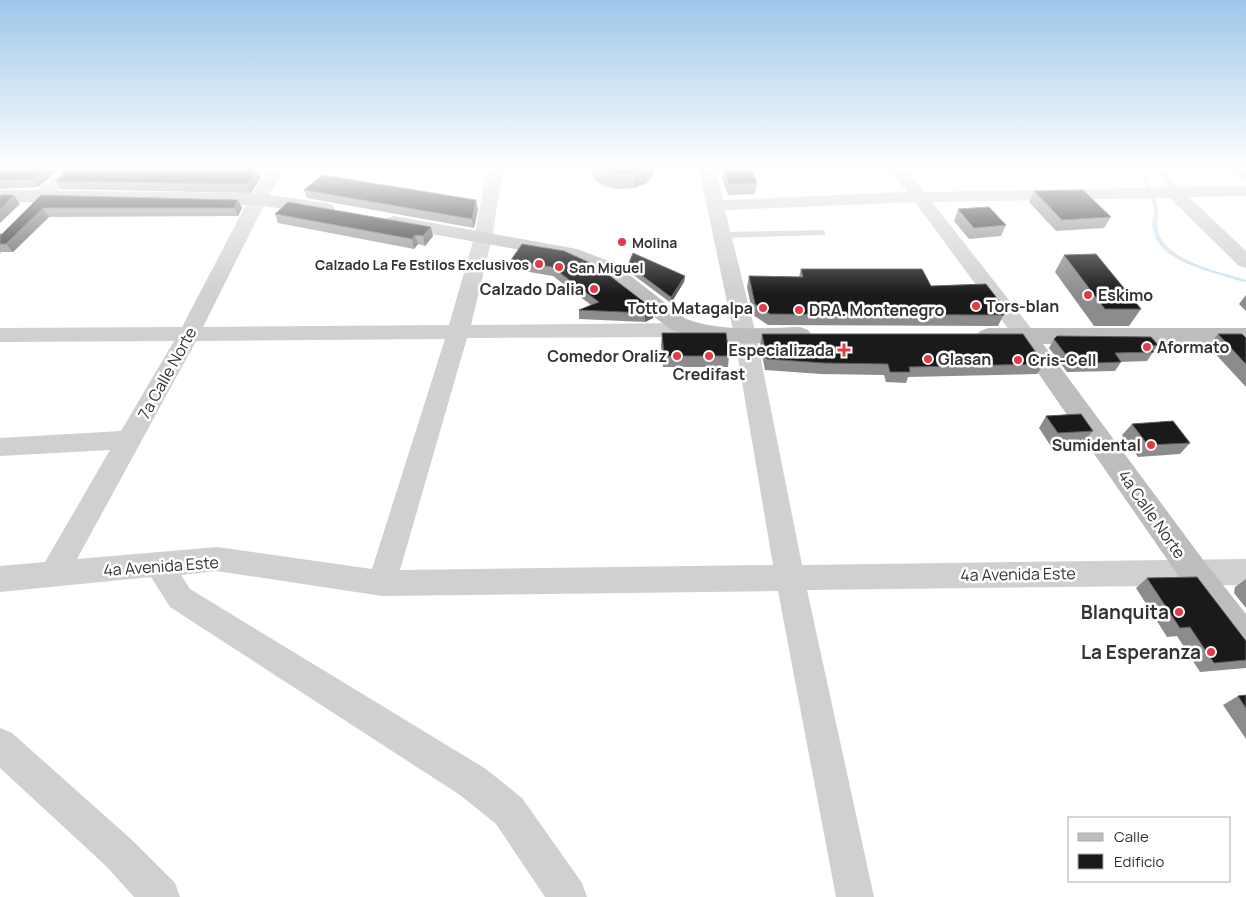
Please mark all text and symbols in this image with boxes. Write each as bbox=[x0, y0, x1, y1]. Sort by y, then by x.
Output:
place label: Molina bbox=[632, 233, 677, 252]
marker: Molina bbox=[616, 236, 628, 248]
place label: Calzado La Fe Estilos Exclusivos bbox=[315, 255, 529, 274]
marker: Calzado La Fe Estilos Exclusivos bbox=[533, 258, 545, 270]
place label: San Miguel bbox=[569, 258, 643, 277]
marker: San Miguel bbox=[553, 261, 565, 273]
place label: Calzado Dalia bbox=[480, 278, 584, 300]
marker: Calzado Dalia bbox=[588, 283, 600, 295]
place label: Eskimo bbox=[1098, 284, 1153, 306]
marker: Eskimo bbox=[1082, 289, 1094, 301]
place label: Tors-blan bbox=[986, 295, 1059, 317]
place label: Totto Matagalpa bbox=[627, 297, 753, 319]
place label: DRA. Montenegro bbox=[809, 299, 945, 321]
marker: Tors-blan bbox=[970, 300, 982, 312]
marker: Totto Matagalpa bbox=[757, 302, 769, 314]
marker: DRA. Montenegro bbox=[793, 304, 805, 316]
street label: 7a Calle Norte bbox=[133, 323, 201, 423]
place label: Aformato bbox=[1157, 336, 1229, 358]
place label: Especializada bbox=[728, 339, 834, 361]
marker: Aformato bbox=[1141, 341, 1153, 353]
marker: Especializada bbox=[838, 344, 850, 356]
place label: Comedor Oraliz bbox=[547, 345, 667, 367]
place label: Glasan bbox=[938, 348, 991, 370]
place label: Cris-Cell bbox=[1028, 349, 1097, 371]
marker: Comedor Oraliz bbox=[671, 350, 683, 362]
marker: Credifast bbox=[703, 350, 715, 362]
marker: Glasan bbox=[922, 353, 934, 365]
marker: Cris-Cell bbox=[1012, 354, 1024, 366]
place label: Credifast bbox=[673, 363, 745, 385]
place label: Sumidental bbox=[1052, 434, 1141, 456]
marker: Sumidental bbox=[1145, 439, 1157, 451]
street label: 4a Calle Norte bbox=[1113, 465, 1191, 563]
street label: 4a Avenida Este bbox=[103, 551, 219, 581]
street label: 4a Avenida Este bbox=[960, 562, 1076, 586]
place label: Blanquita bbox=[1081, 599, 1169, 625]
marker: Blanquita bbox=[1173, 606, 1185, 618]
place label: La Esperanza bbox=[1081, 639, 1201, 665]
marker: La Esperanza bbox=[1205, 646, 1217, 658]
legend bbox=[1068, 817, 1231, 882]
text: Calle bbox=[1114, 826, 1149, 847]
text: Edificio bbox=[1114, 851, 1165, 872]

